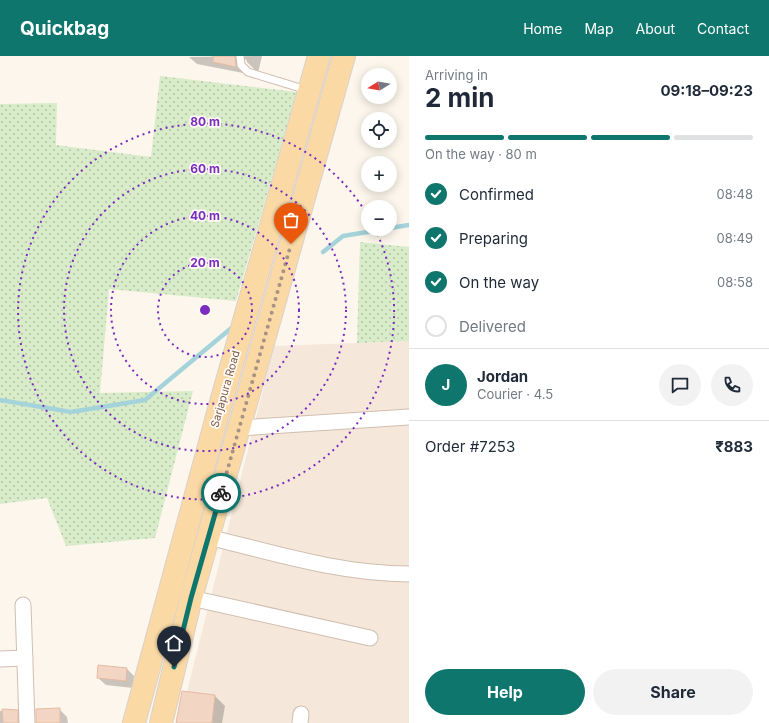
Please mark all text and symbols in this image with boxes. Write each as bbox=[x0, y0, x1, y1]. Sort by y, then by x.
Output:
text: Quickbag bbox=[20, 17, 109, 40]
text: Home bbox=[523, 20, 562, 37]
text: Map bbox=[584, 20, 614, 37]
text: About bbox=[636, 20, 675, 37]
text: Contact bbox=[697, 20, 749, 37]
text: Arriving in bbox=[425, 67, 488, 83]
north arrow bbox=[361, 68, 397, 104]
map controls bbox=[361, 68, 397, 236]
text: 09:18–09:23 bbox=[660, 81, 753, 100]
text: 2 min bbox=[425, 82, 495, 113]
button: locate bbox=[361, 112, 397, 148]
text: 80 m bbox=[190, 114, 220, 129]
text: On the way · 80 m bbox=[425, 146, 537, 162]
button: + bbox=[361, 156, 397, 192]
text: 60 m bbox=[190, 161, 220, 176]
icon: check bbox=[425, 183, 447, 205]
text: Confirmed bbox=[459, 185, 534, 204]
text: 08:48 bbox=[717, 186, 753, 202]
button: − bbox=[361, 200, 397, 236]
pin bbox=[274, 203, 308, 244]
text: 40 m bbox=[190, 208, 220, 223]
icon: bag bbox=[280, 209, 302, 231]
icon: check bbox=[425, 227, 447, 249]
text: Preparing bbox=[459, 229, 528, 248]
text: 08:49 bbox=[717, 230, 753, 246]
text: 20 m bbox=[190, 255, 220, 270]
icon: check bbox=[425, 271, 447, 293]
text: On the way bbox=[459, 273, 539, 292]
text: 08:58 bbox=[717, 274, 753, 290]
centre of rings bbox=[198, 303, 212, 317]
text: Delivered bbox=[459, 317, 526, 336]
street label: Sarjapura Road bbox=[207, 349, 243, 429]
button: chat bbox=[659, 364, 701, 406]
button: phone bbox=[711, 364, 753, 406]
text: Jordan bbox=[477, 367, 528, 386]
text: J bbox=[442, 375, 450, 394]
text: Courier · 4.5 bbox=[477, 386, 553, 402]
text: Order #7253 bbox=[425, 437, 515, 456]
text: ₹883 bbox=[715, 437, 753, 456]
courier bbox=[201, 473, 241, 513]
icon: bike bbox=[210, 482, 232, 504]
pin bbox=[157, 626, 191, 667]
icon: home bbox=[163, 632, 185, 654]
button: Help bbox=[425, 669, 585, 715]
button: Share bbox=[593, 669, 753, 715]

